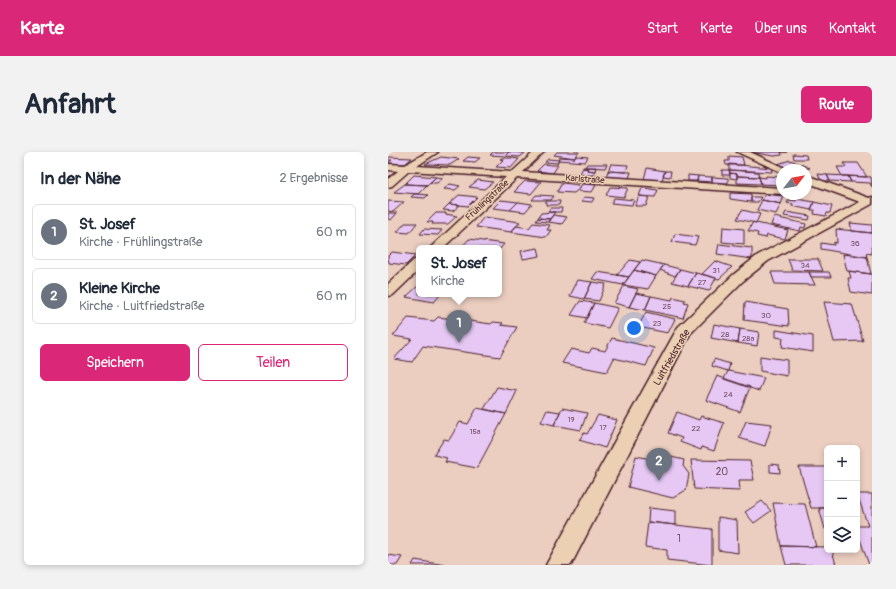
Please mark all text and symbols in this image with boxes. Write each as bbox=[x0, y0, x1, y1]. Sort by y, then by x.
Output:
text: Karte bbox=[20, 16, 64, 40]
text: Start bbox=[647, 20, 678, 37]
text: Karte bbox=[700, 20, 732, 37]
text: Über uns bbox=[754, 20, 807, 37]
text: Kontakt bbox=[829, 20, 876, 37]
button: Route bbox=[801, 86, 872, 123]
text: Anfahrt bbox=[24, 87, 116, 122]
north arrow bbox=[776, 164, 812, 200]
text: In der Nähe bbox=[40, 168, 121, 189]
text: 2 Ergebnisse bbox=[279, 170, 348, 186]
street label: Karlstraße bbox=[565, 173, 606, 186]
street label: Frühlingstraße bbox=[463, 177, 512, 223]
text: St. Josef bbox=[79, 215, 136, 234]
text: 1 bbox=[51, 224, 57, 240]
text: 60 m bbox=[316, 224, 347, 240]
text: Kirche · Frühlingstraße bbox=[79, 234, 202, 250]
house number: 36 bbox=[850, 239, 860, 248]
popup bbox=[416, 245, 502, 297]
text: St. Josef bbox=[431, 254, 487, 273]
house number: 34 bbox=[800, 261, 810, 270]
house number: 31 bbox=[712, 266, 720, 275]
text: Kirche bbox=[431, 273, 465, 289]
house number: 27 bbox=[698, 278, 707, 287]
text: Kleine Kirche bbox=[79, 279, 160, 298]
text: 2 bbox=[50, 288, 58, 304]
text: 60 m bbox=[316, 288, 347, 304]
text: Kirche · Luitfriedstraße bbox=[79, 298, 204, 314]
house number: 25 bbox=[663, 302, 671, 311]
pin: 1 bbox=[446, 310, 472, 343]
house number: 30 bbox=[761, 311, 771, 320]
your location bbox=[624, 318, 644, 338]
house number: 23 bbox=[653, 319, 662, 328]
street label: Luitfriedstraße bbox=[651, 327, 693, 388]
house number: 28 bbox=[721, 330, 729, 339]
house number: 28a bbox=[742, 334, 754, 343]
button: Speichern bbox=[40, 344, 190, 381]
button: Teilen bbox=[198, 344, 348, 381]
house number: 24 bbox=[723, 390, 733, 399]
house number: 19 bbox=[567, 415, 575, 424]
house number: 17 bbox=[599, 423, 607, 432]
house number: 22 bbox=[692, 424, 701, 433]
house number: 15a bbox=[469, 427, 481, 436]
map controls bbox=[824, 445, 860, 553]
button: + bbox=[824, 445, 860, 481]
pin: 2 bbox=[646, 448, 672, 481]
house number: 20 bbox=[716, 466, 728, 478]
button: − bbox=[824, 481, 860, 517]
button: layers bbox=[824, 517, 860, 553]
house number: 1 bbox=[677, 533, 681, 545]

